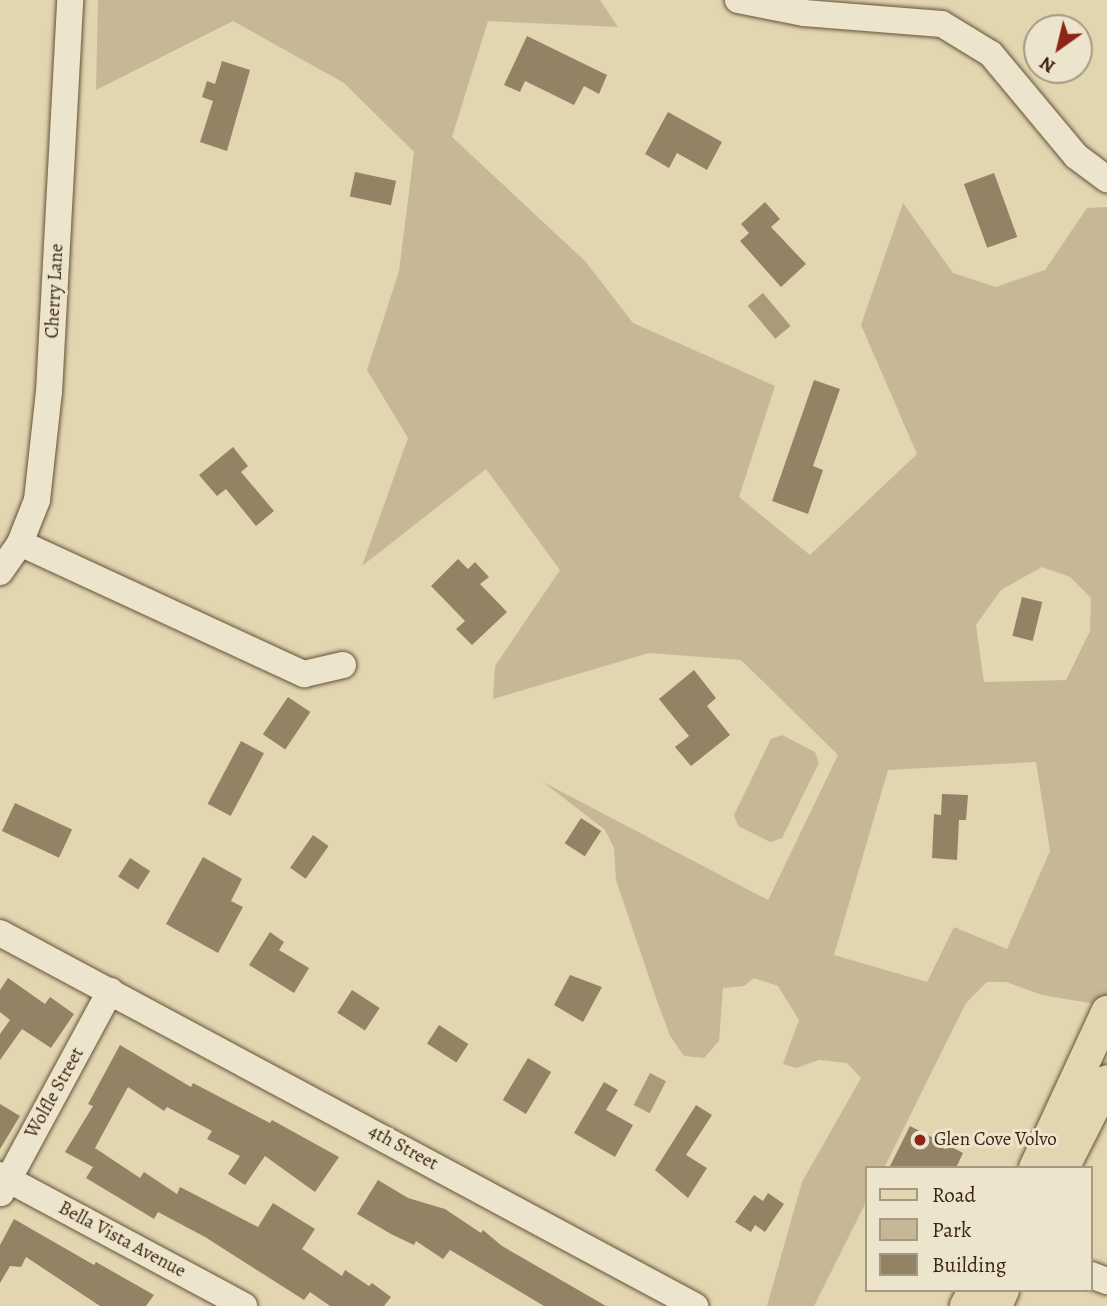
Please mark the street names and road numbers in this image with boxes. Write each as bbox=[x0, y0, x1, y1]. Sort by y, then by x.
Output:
street label: Cherry Lane bbox=[41, 243, 69, 339]
street label: Wolfle Street bbox=[21, 1044, 89, 1142]
street label: 4th Street bbox=[364, 1120, 442, 1176]
street label: Bella Vista Avenue bbox=[54, 1197, 190, 1283]

